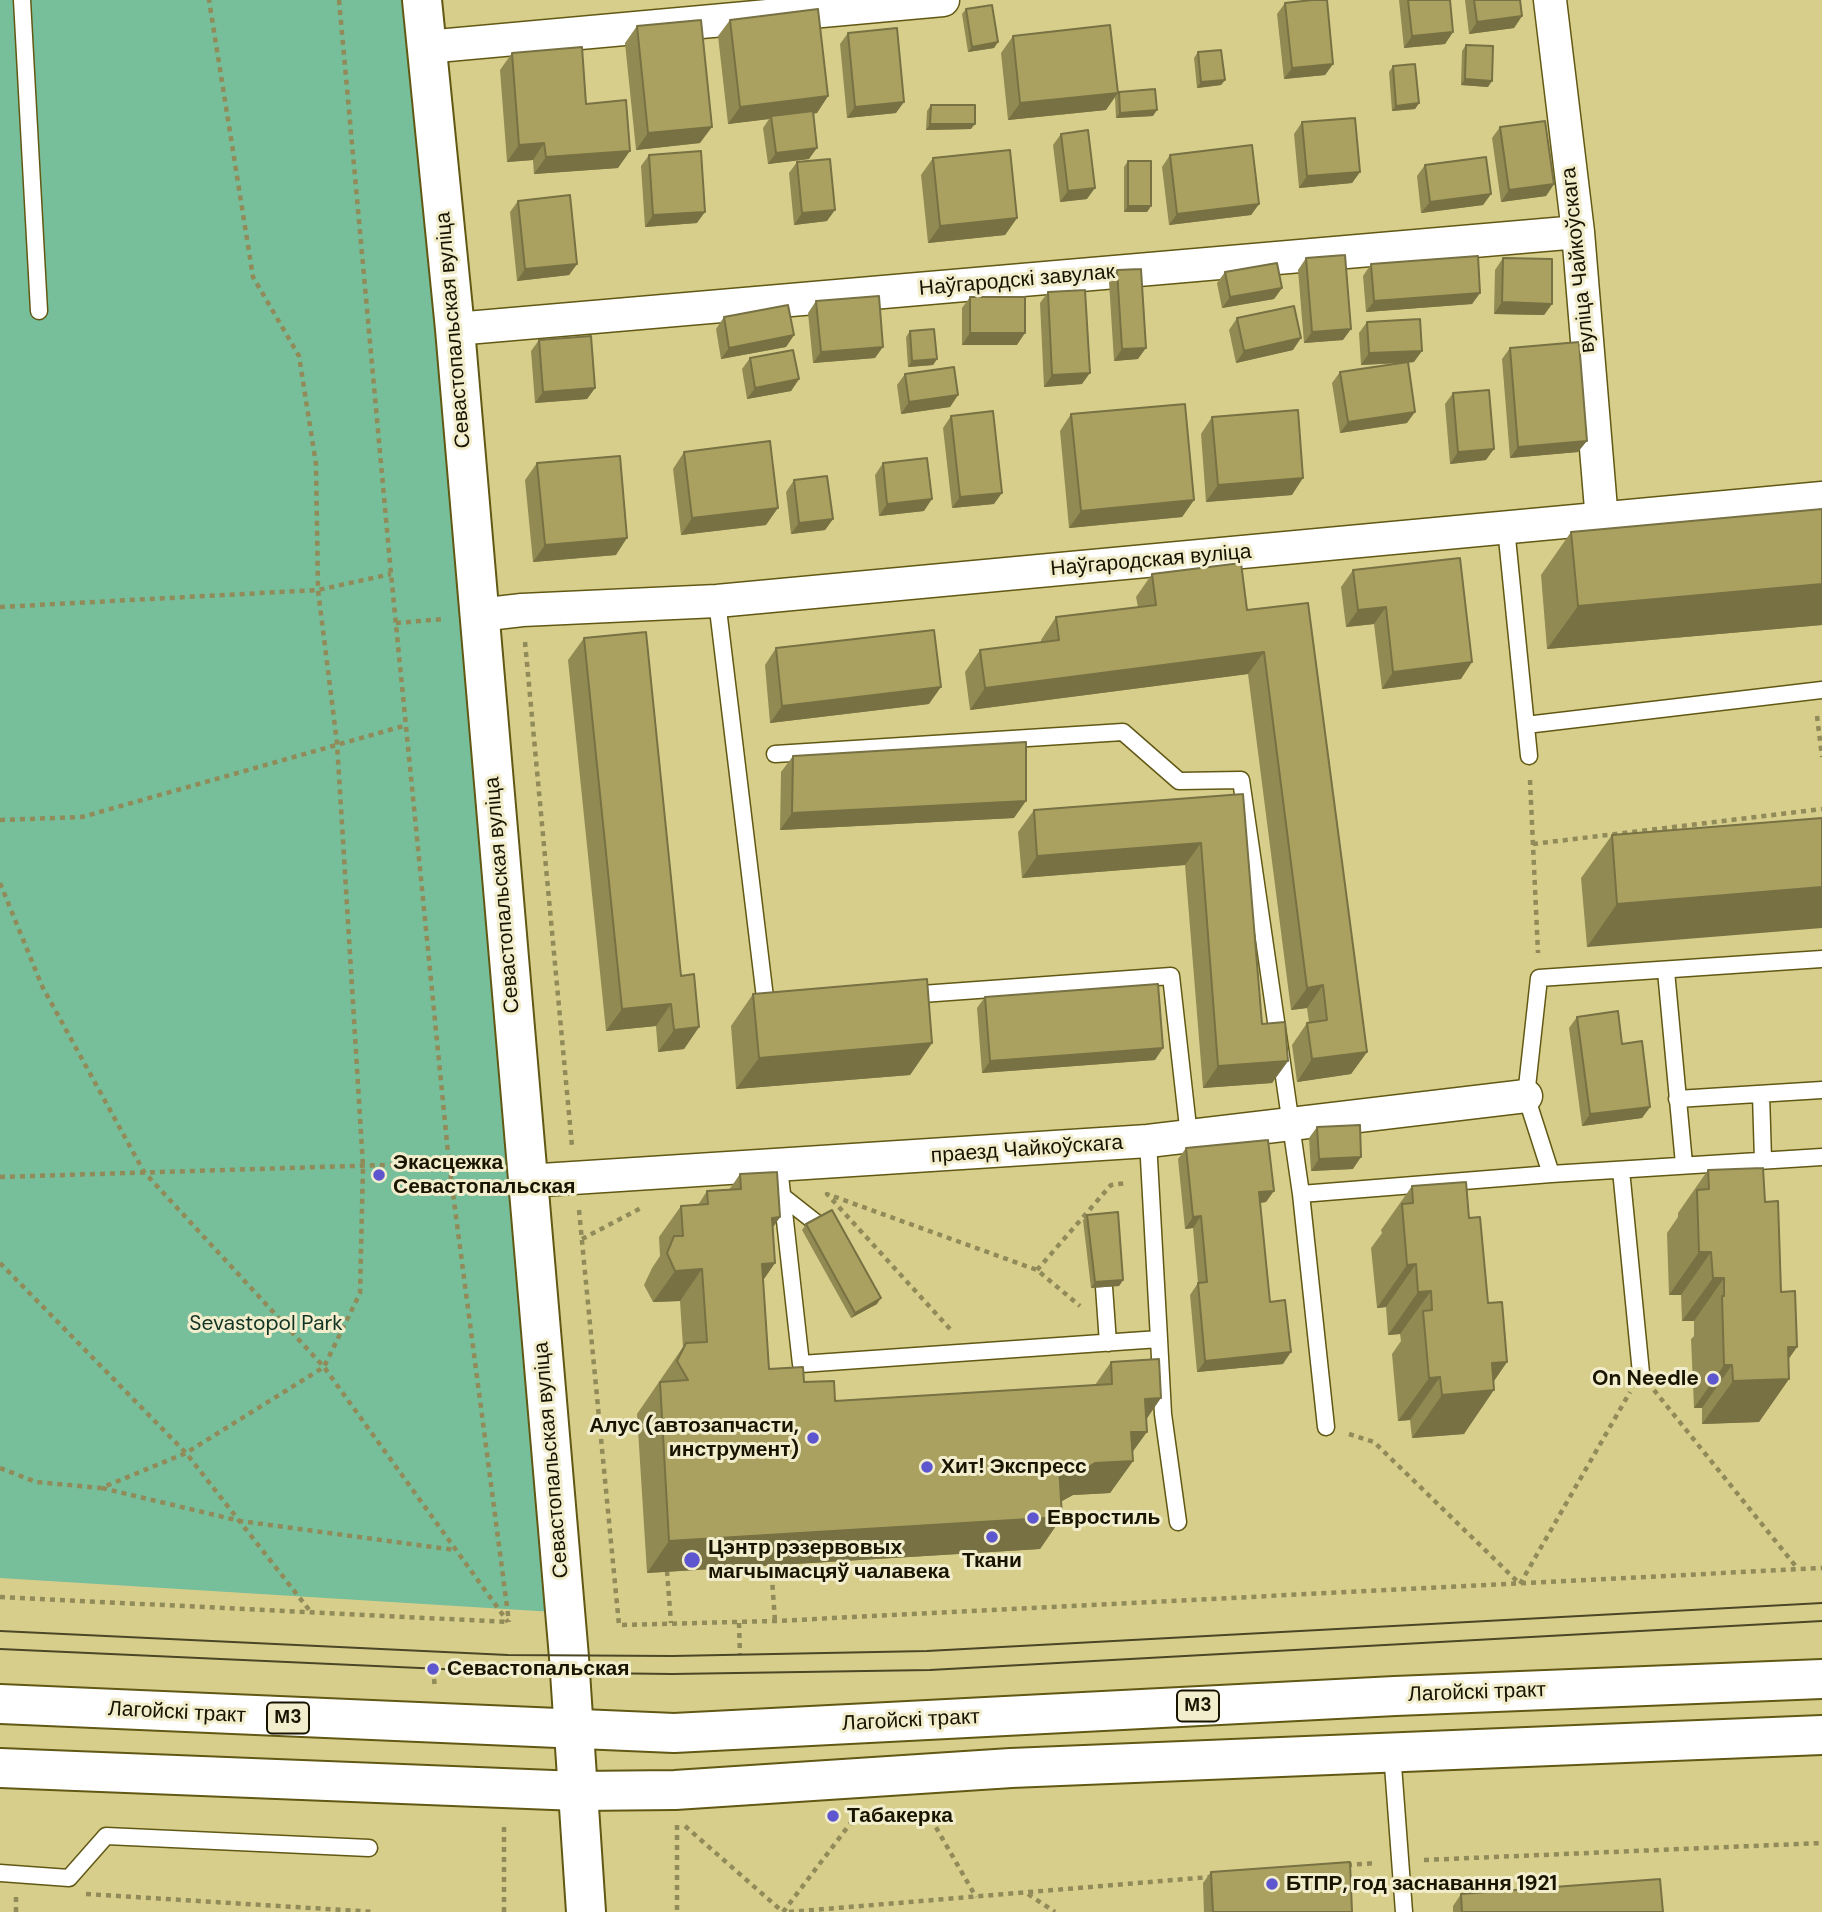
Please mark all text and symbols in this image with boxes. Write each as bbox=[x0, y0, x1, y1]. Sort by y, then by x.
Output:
street label: вуліца Чайкоўскага bbox=[1557, 166, 1601, 354]
street label: Севастопальская вуліца bbox=[431, 211, 477, 449]
street label: Наўгародскі завулак bbox=[918, 260, 1116, 302]
street label: Наўгародская вуліца bbox=[1050, 540, 1252, 582]
street label: Севастопальская вуліца bbox=[480, 776, 526, 1014]
street label: праезд Чайкоўскага bbox=[930, 1131, 1124, 1169]
place label: Экасцежка Севастопальская bbox=[393, 1150, 575, 1200]
marker: Экасцежка Севастопальская bbox=[371, 1167, 387, 1183]
park label: Sevastopol Park bbox=[189, 1311, 343, 1337]
street label: Севастопальская вуліца bbox=[529, 1341, 575, 1579]
place label: On Needle bbox=[1592, 1366, 1699, 1392]
marker: On Needle bbox=[1705, 1371, 1721, 1387]
place label: Алус (автозапчасти, инструмент) bbox=[589, 1413, 799, 1463]
marker: Алус (автозапчасти, инструмент) bbox=[805, 1430, 821, 1446]
place label: Хит! Экспресс bbox=[941, 1454, 1087, 1480]
marker: Хит! Экспресс bbox=[919, 1459, 935, 1475]
place label: Евростиль bbox=[1047, 1505, 1160, 1531]
marker: Евростиль bbox=[1025, 1510, 1041, 1526]
marker: Ткани bbox=[984, 1529, 1000, 1545]
place label: Цэнтр рэзервовых магчымасцяў чалавека bbox=[708, 1535, 950, 1585]
place label: Ткани bbox=[962, 1548, 1022, 1574]
marker: Цэнтр рэзервовых магчымасцяў чалавека bbox=[682, 1550, 702, 1570]
place label: Севастопальская bbox=[447, 1656, 629, 1682]
marker: Севастопальская bbox=[425, 1661, 441, 1677]
street label: Лагойскі тракт bbox=[1408, 1678, 1546, 1708]
road number: М3 bbox=[1177, 1690, 1219, 1722]
street label: Лагойскі тракт bbox=[107, 1697, 247, 1729]
road number: М3 bbox=[267, 1702, 309, 1734]
street label: Лагойскі тракт bbox=[841, 1705, 981, 1737]
place label: Табакерка bbox=[847, 1803, 953, 1829]
marker: Табакерка bbox=[825, 1808, 841, 1824]
place label: БТПР, год заснавання 1921 bbox=[1286, 1871, 1557, 1897]
marker: БТПР, год заснавання 1921 bbox=[1264, 1876, 1280, 1892]

